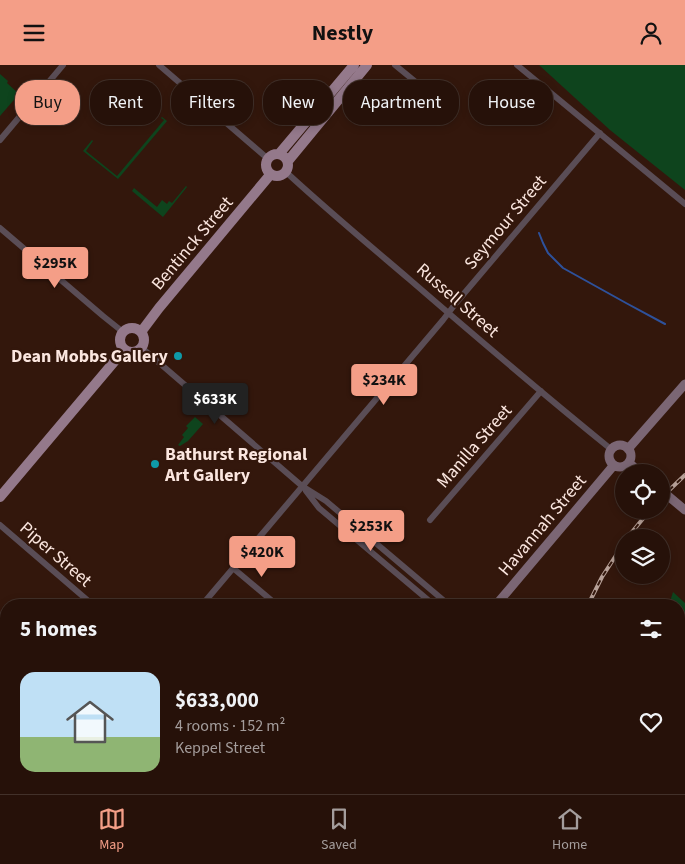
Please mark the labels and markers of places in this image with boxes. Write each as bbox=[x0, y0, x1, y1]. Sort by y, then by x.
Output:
pin: $295K bbox=[20, 247, 90, 289]
place label: Dean Mobbs Gallery bbox=[11, 344, 169, 369]
marker: Dean Mobbs Gallery bbox=[172, 350, 184, 362]
pin: $234K bbox=[349, 363, 419, 406]
pin: $633K bbox=[180, 383, 250, 425]
place label: Bathurst Regional Art Gallery bbox=[164, 442, 307, 488]
marker: Bathurst Regional Art Gallery bbox=[149, 458, 161, 470]
pin: $253K bbox=[336, 509, 406, 552]
pin: $420K bbox=[227, 535, 297, 578]

